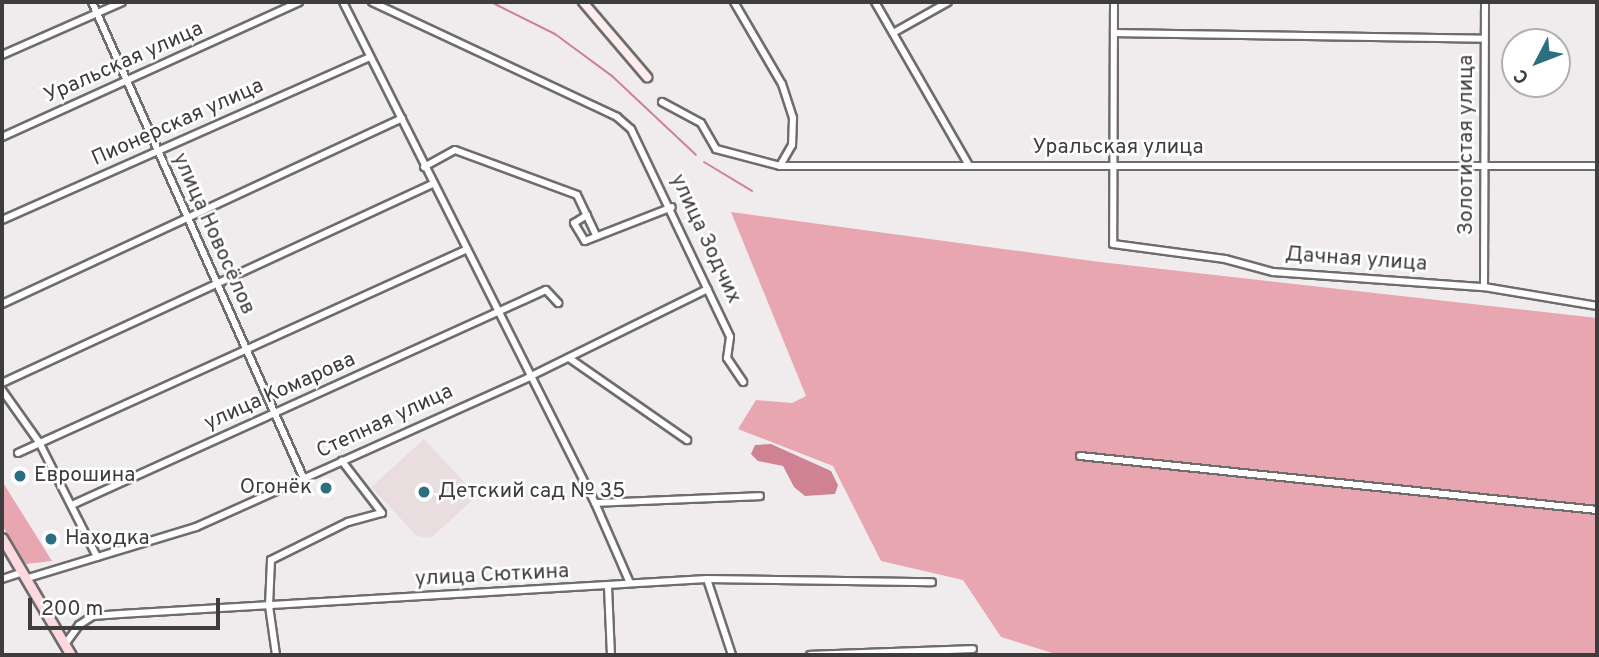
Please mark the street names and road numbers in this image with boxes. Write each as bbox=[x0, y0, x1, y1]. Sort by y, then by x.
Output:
street label: Уральская улица bbox=[41, 17, 207, 109]
street label: Золотистая улица bbox=[1454, 55, 1480, 235]
street label: Пионерская улица bbox=[88, 74, 268, 172]
street label: Уральская улица bbox=[1032, 135, 1204, 161]
street label: улица Новосёлов bbox=[166, 149, 260, 319]
street label: улица Зодчих bbox=[664, 170, 746, 308]
street label: Дачная улица bbox=[1284, 242, 1428, 278]
street label: улица Комарова bbox=[201, 347, 359, 437]
street label: Степная улица bbox=[313, 379, 457, 465]
street label: улица Сюткина bbox=[414, 559, 570, 593]

